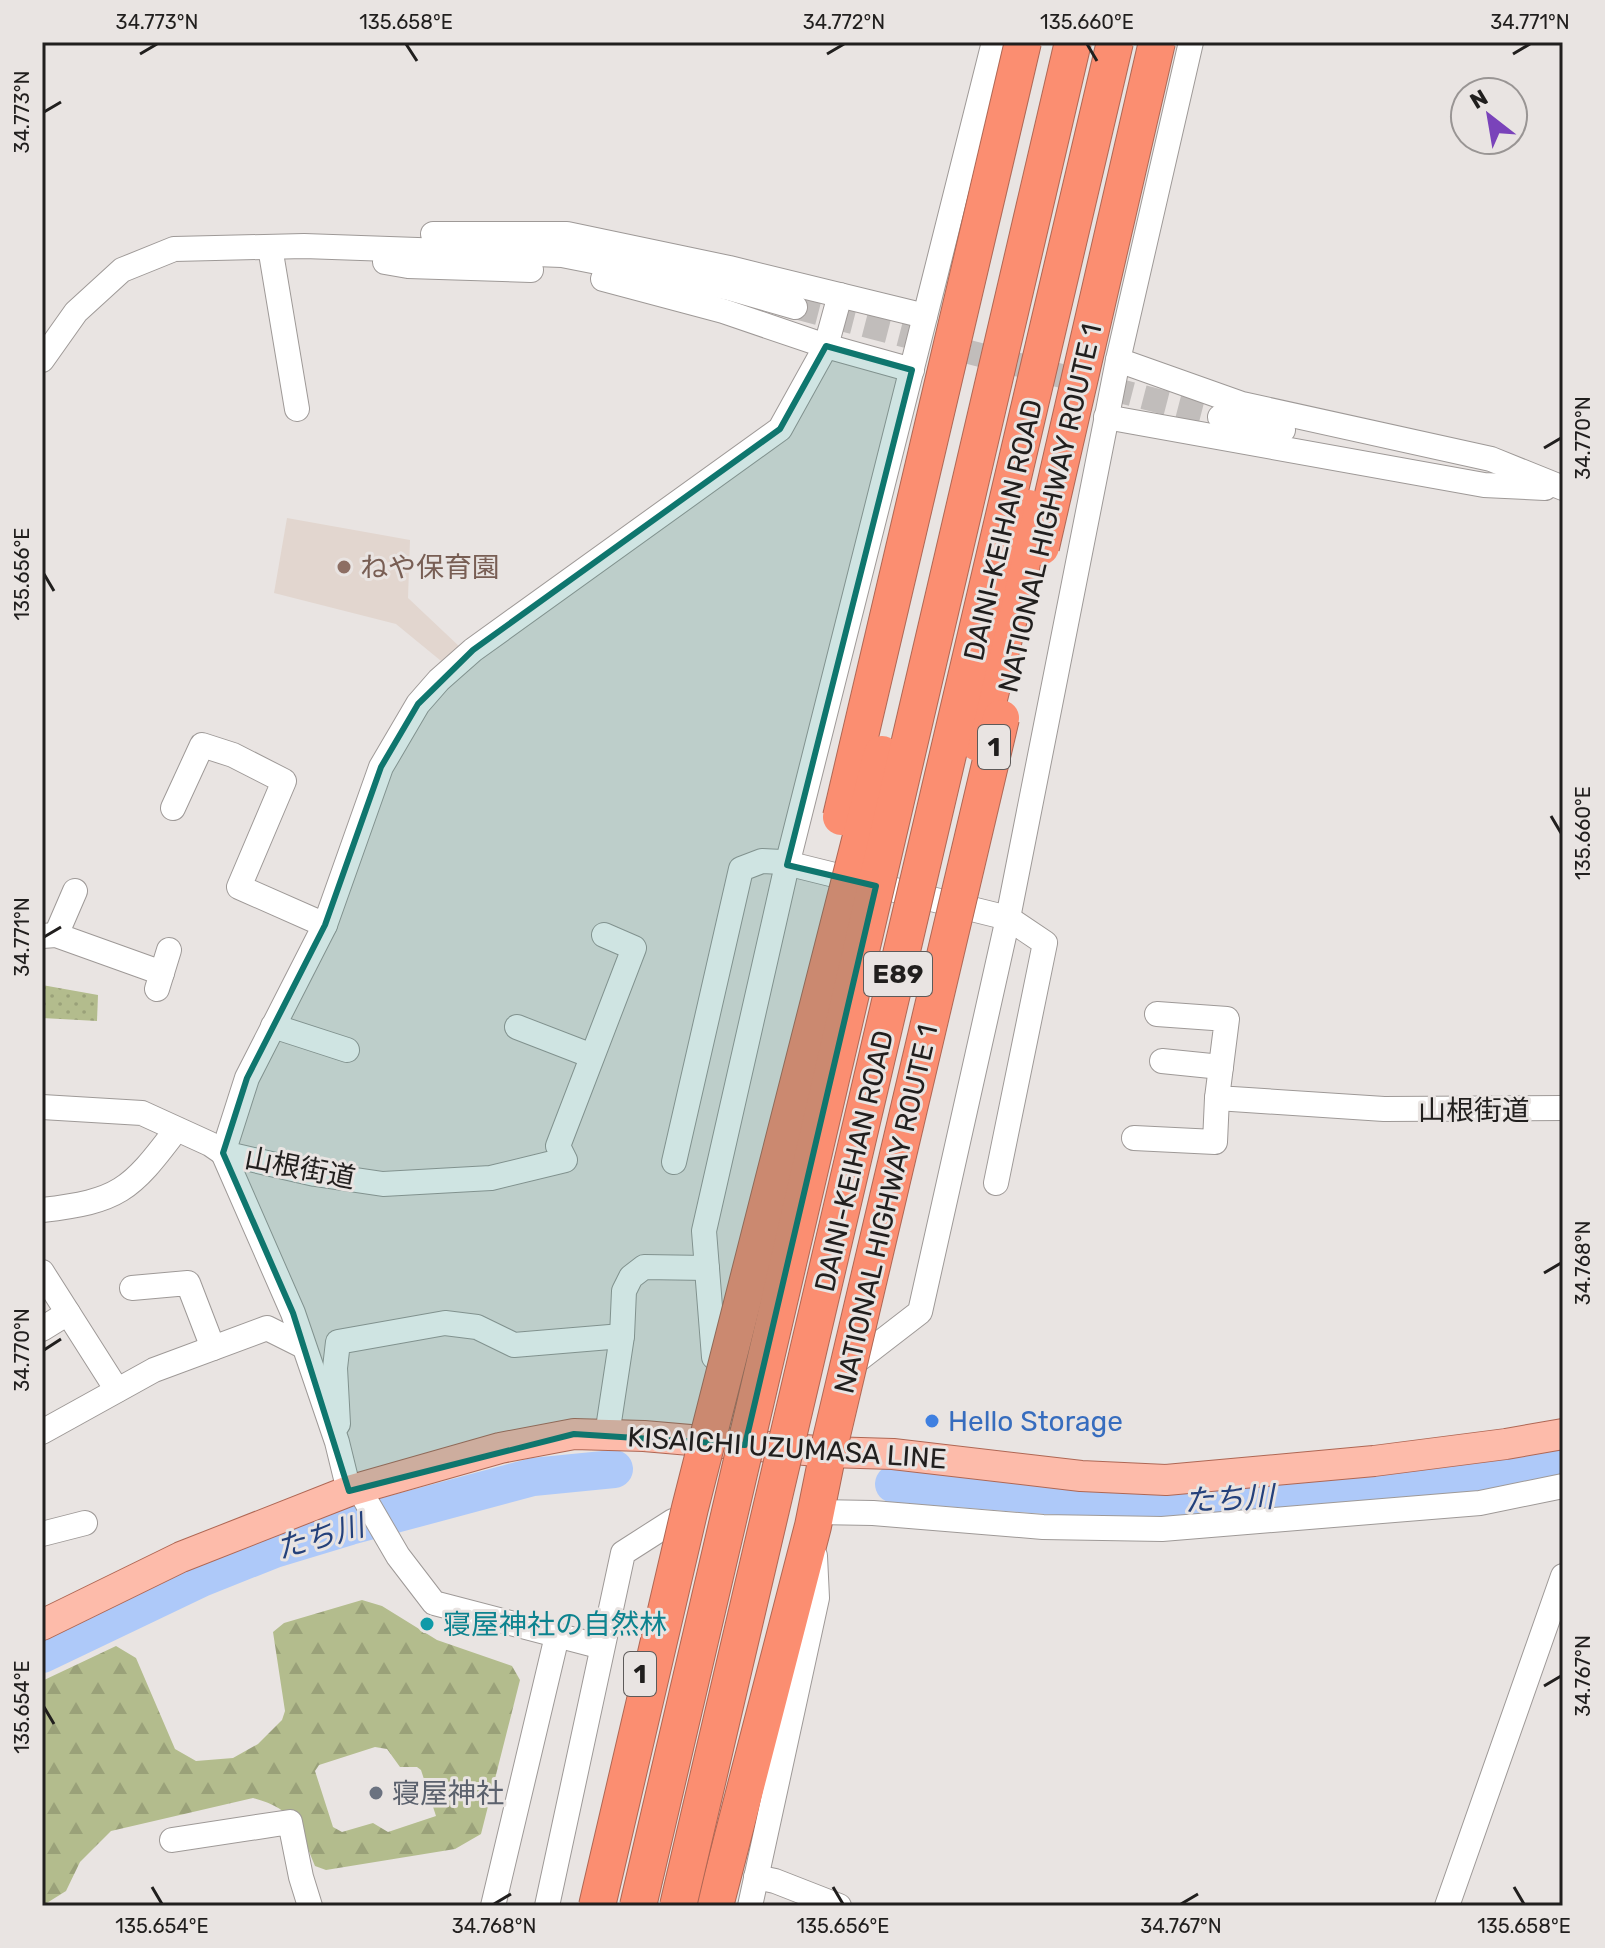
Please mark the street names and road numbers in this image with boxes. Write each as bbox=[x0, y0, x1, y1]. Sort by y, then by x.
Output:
street label: NATIONAL HIGHWAY ROUTE 1 bbox=[991, 320, 1109, 696]
street label: DAINI-KEIHAN ROAD bbox=[957, 396, 1049, 664]
road number: 1 bbox=[978, 725, 1010, 769]
road number: E89 bbox=[864, 952, 932, 996]
street label: NATIONAL HIGHWAY ROUTE 1 bbox=[827, 1021, 945, 1397]
street label: DAINI-KEIHAN ROAD bbox=[808, 1027, 900, 1295]
street label: 山根街道 bbox=[1418, 1094, 1530, 1127]
street label: 山根街道 bbox=[242, 1141, 358, 1195]
street label: KISAICHI UZUMASA LINE bbox=[626, 1420, 948, 1476]
road number: 1 bbox=[624, 1652, 656, 1696]

